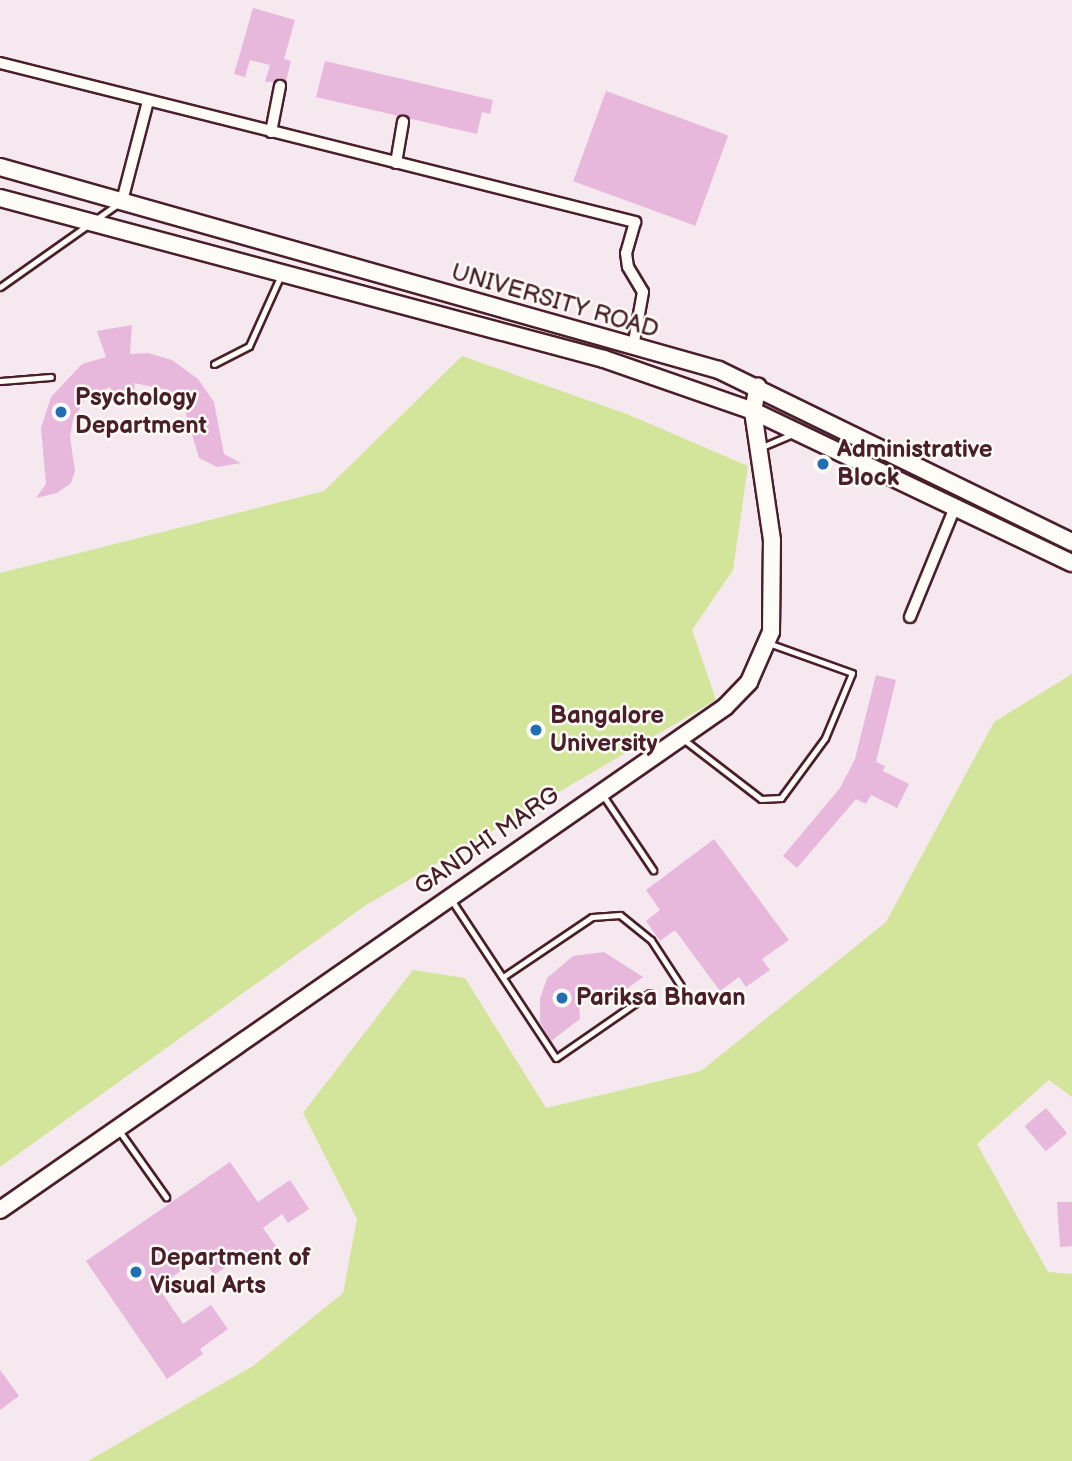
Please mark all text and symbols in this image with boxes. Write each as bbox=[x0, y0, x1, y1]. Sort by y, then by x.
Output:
street label: UNIVERSITY ROAD bbox=[448, 258, 662, 344]
place label: Psychology Department bbox=[75, 384, 207, 440]
marker: Psychology Department bbox=[53, 404, 69, 420]
place label: Administrative Block bbox=[837, 436, 993, 492]
marker: Administrative Block bbox=[815, 456, 831, 472]
place label: Bangalore University bbox=[550, 702, 664, 758]
marker: Bangalore University bbox=[528, 722, 544, 738]
street label: GANDHI MARG bbox=[409, 781, 565, 901]
place label: Pariksa Bhavan bbox=[576, 984, 746, 1012]
marker: Pariksa Bhavan bbox=[554, 990, 570, 1006]
place label: Department of Visual Arts bbox=[150, 1244, 311, 1300]
marker: Department of Visual Arts bbox=[128, 1264, 144, 1280]

